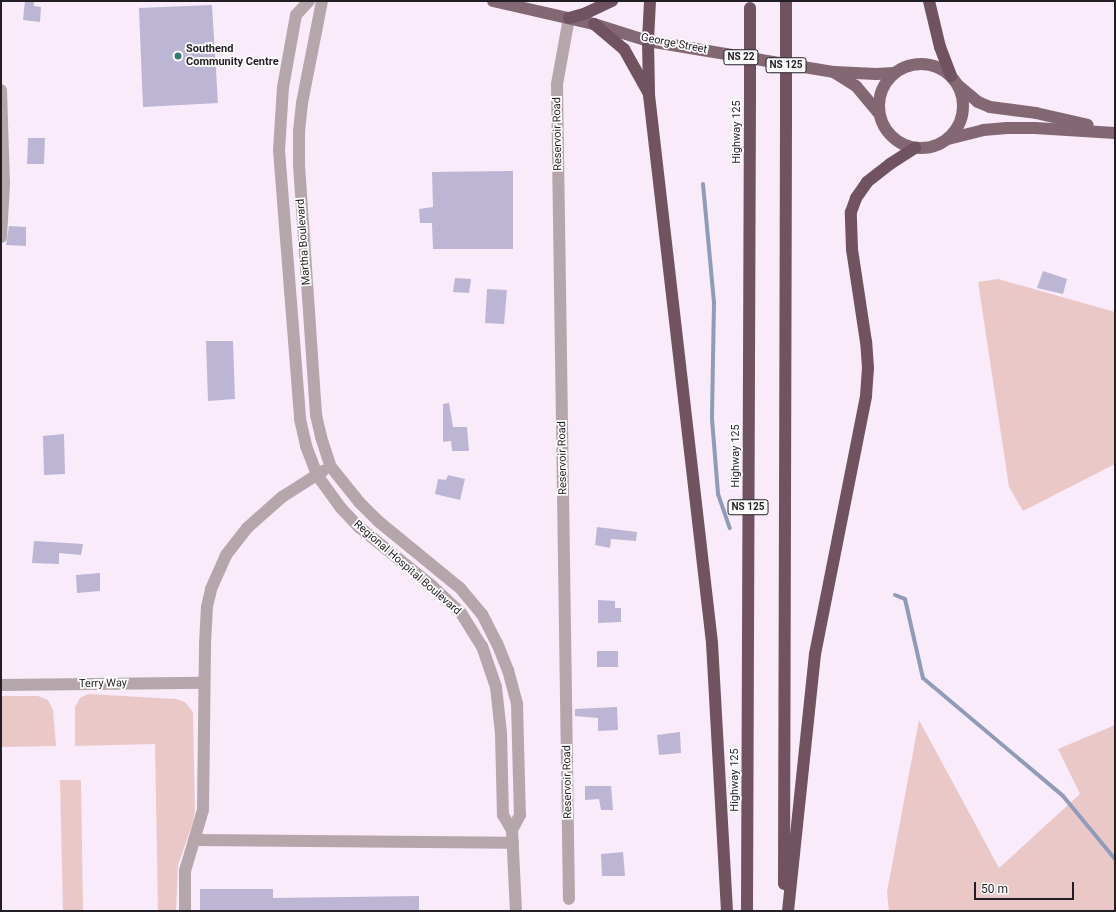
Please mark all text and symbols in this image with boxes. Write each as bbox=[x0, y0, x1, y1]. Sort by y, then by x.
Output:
street label: George Street bbox=[640, 31, 708, 57]
place label: Southend Community Centre bbox=[186, 43, 279, 69]
road number: NS 22 bbox=[723, 49, 759, 65]
marker: Southend Community Centre bbox=[173, 51, 183, 61]
road number: NS 125 bbox=[765, 57, 807, 73]
street label: Reservoir Road bbox=[551, 97, 565, 171]
street label: Highway 125 bbox=[730, 100, 744, 164]
street label: Martha Boulevard bbox=[294, 198, 314, 286]
street label: Reservoir Road bbox=[556, 421, 570, 495]
street label: Highway 125 bbox=[729, 424, 743, 488]
road number: NS 125 bbox=[727, 499, 769, 515]
street label: Regional Hospital Boulevard bbox=[351, 518, 463, 618]
street label: Terry Way bbox=[79, 677, 127, 691]
street label: Reservoir Road bbox=[561, 745, 575, 819]
street label: Highway 125 bbox=[728, 748, 742, 812]
scale bar bbox=[976, 874, 1076, 900]
text: 50 m bbox=[981, 882, 1008, 896]

